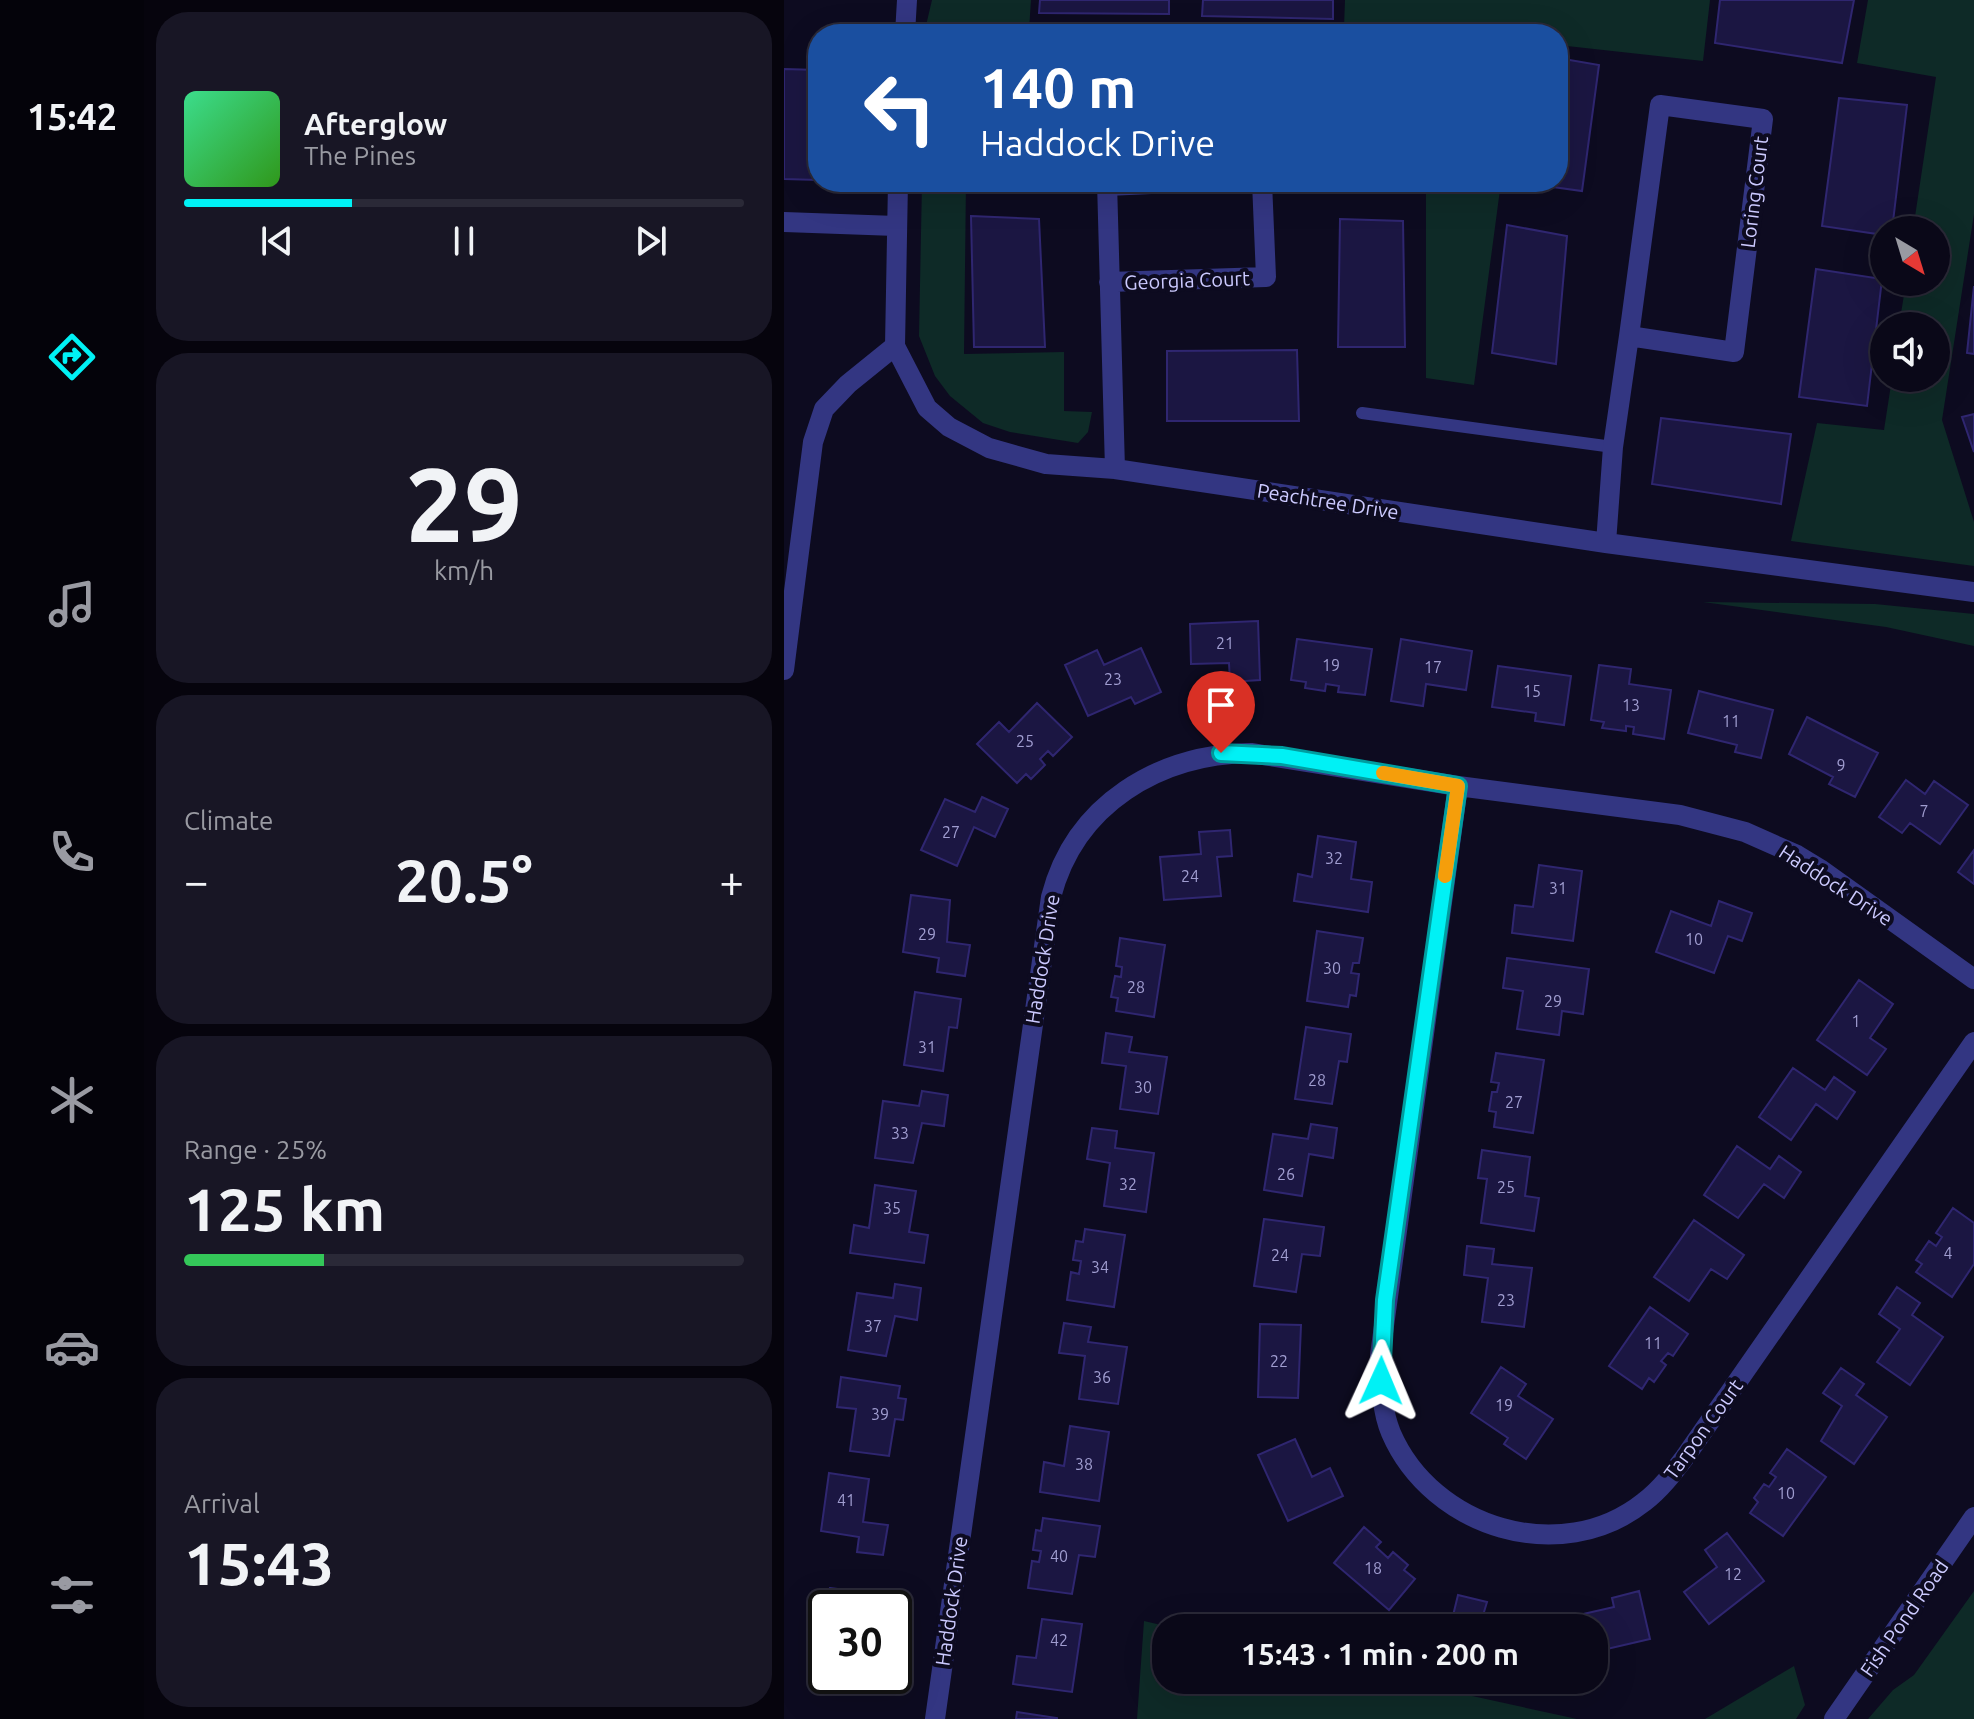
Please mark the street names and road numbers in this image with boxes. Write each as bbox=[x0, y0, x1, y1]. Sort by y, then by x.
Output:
street label: Loring Court bbox=[1736, 135, 1772, 249]
street label: Georgia Court bbox=[1124, 266, 1250, 294]
street label: Peachtree Drive bbox=[1256, 478, 1400, 524]
street label: Haddock Drive bbox=[1775, 840, 1897, 930]
street label: Haddock Drive bbox=[1020, 893, 1064, 1025]
street label: Tarpon Court bbox=[1659, 1374, 1747, 1484]
street label: Haddock Drive bbox=[931, 1535, 971, 1667]
street label: Fish Pond Road bbox=[1855, 1555, 1953, 1681]

